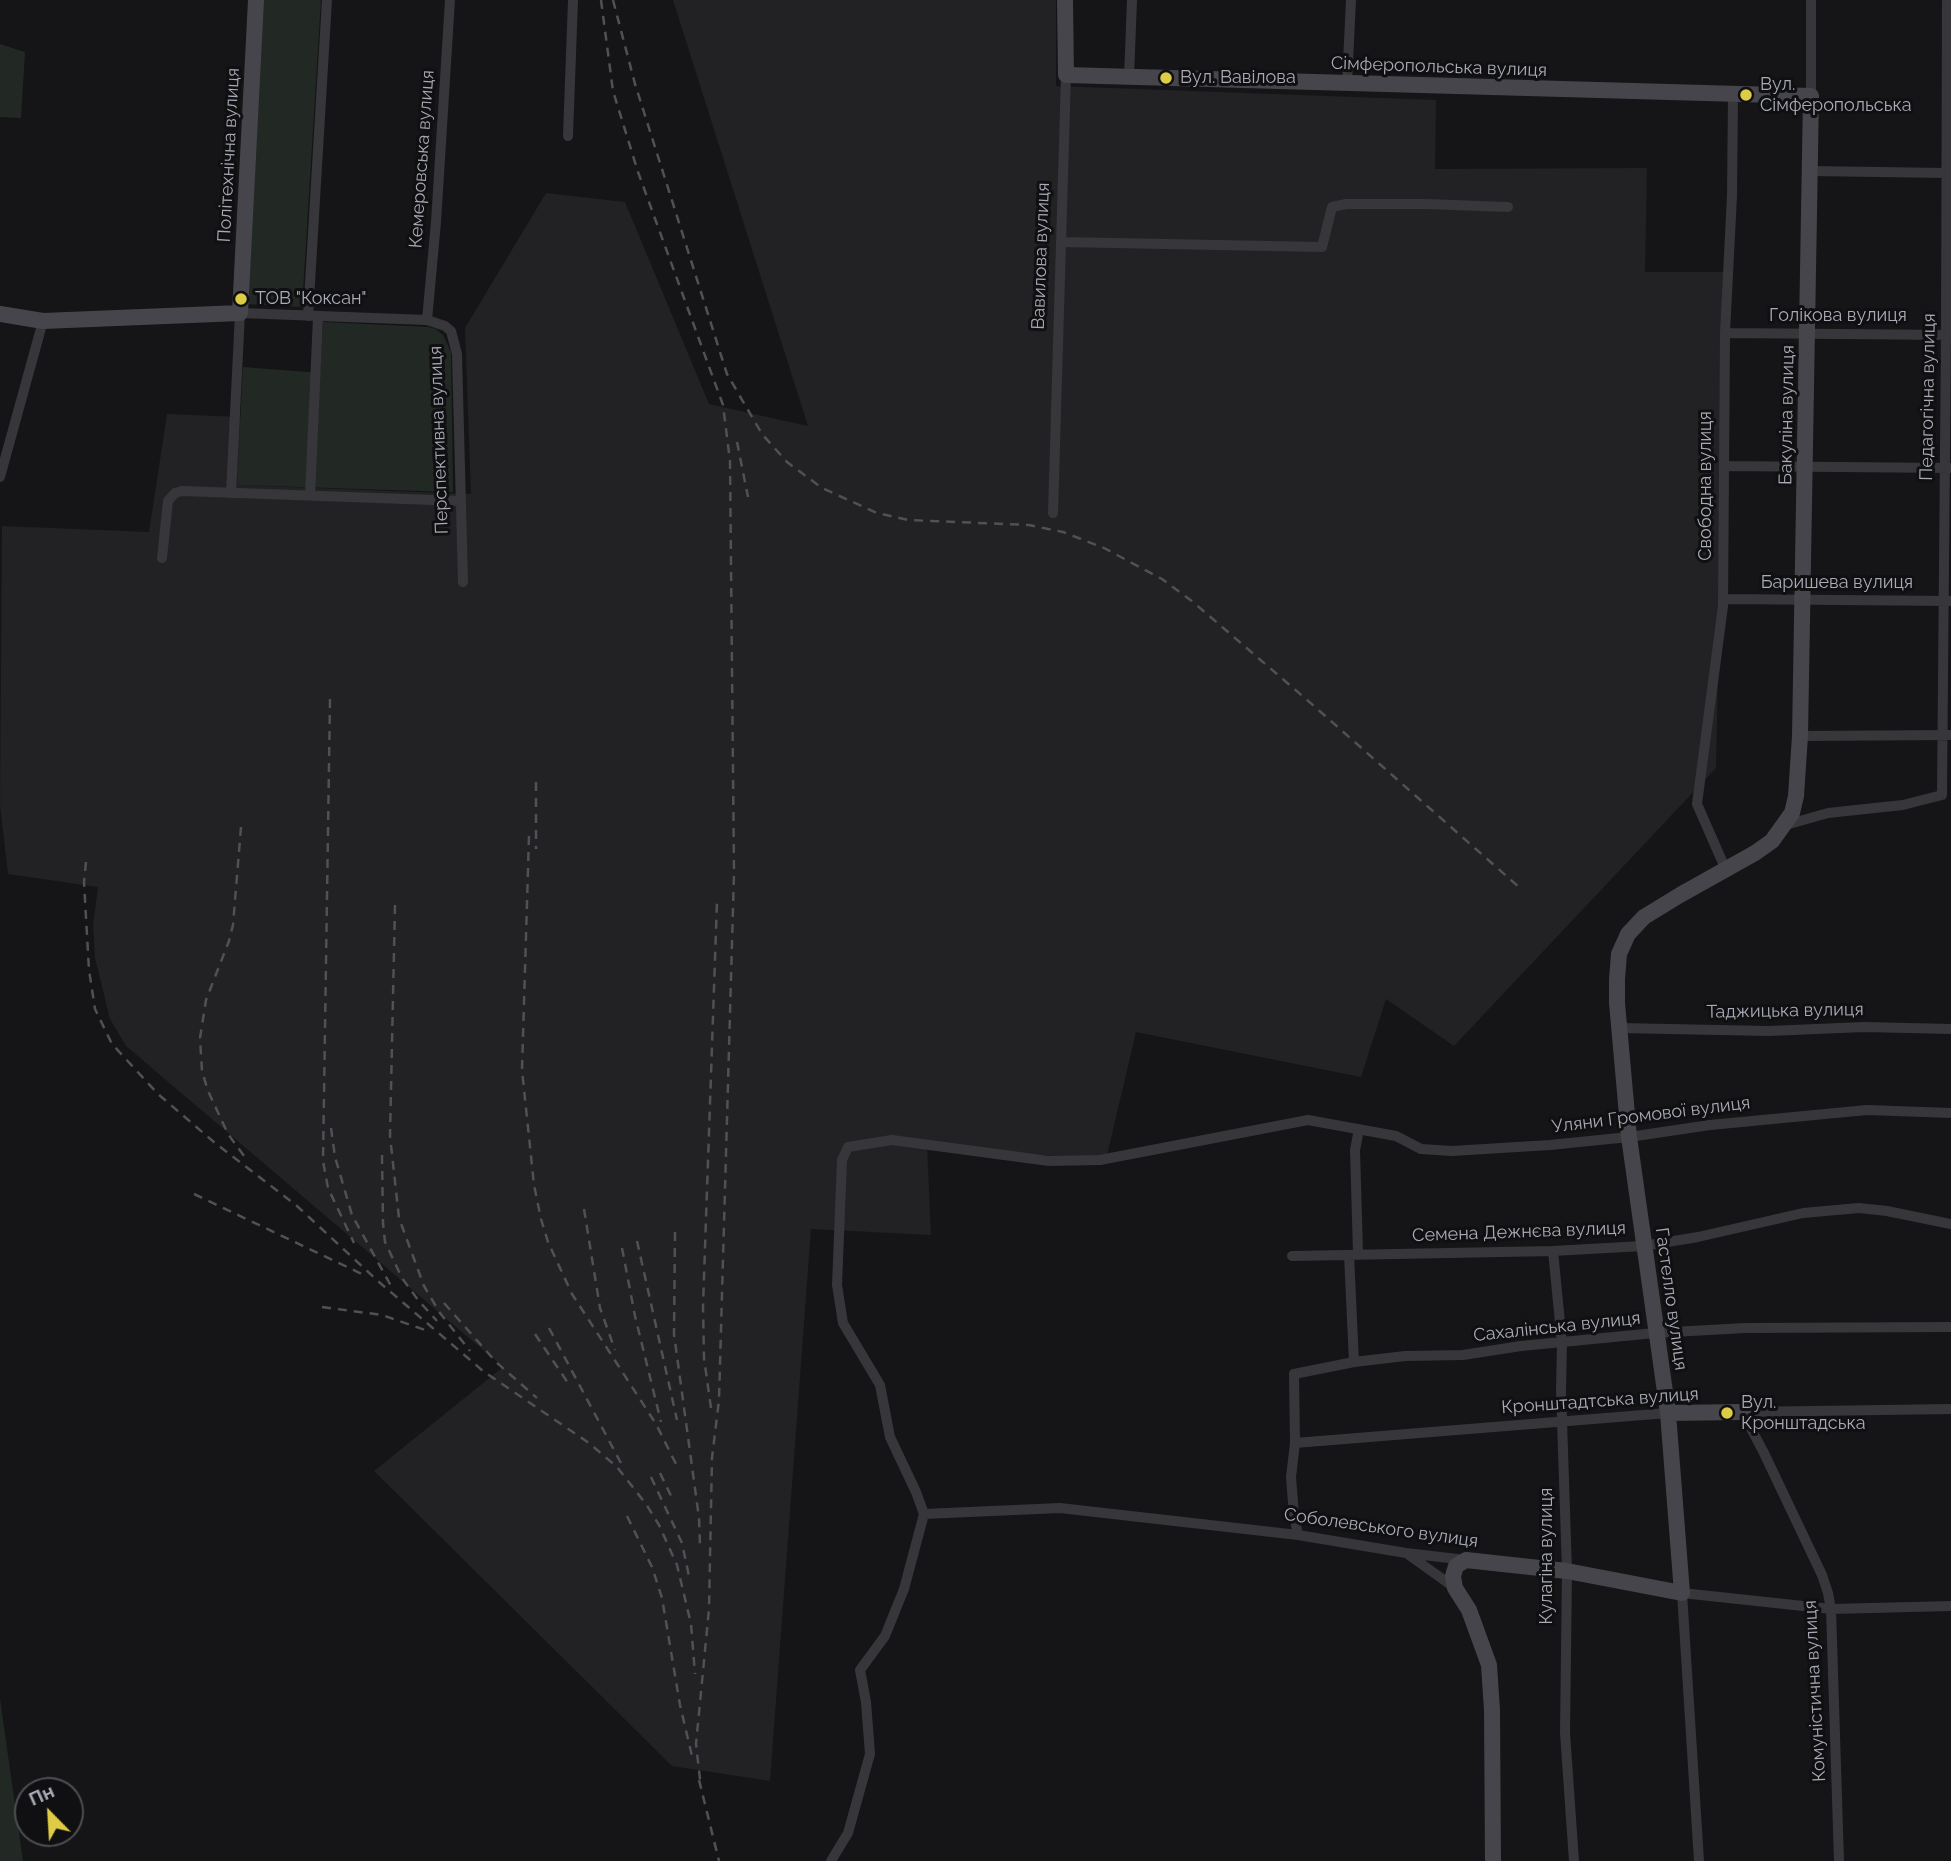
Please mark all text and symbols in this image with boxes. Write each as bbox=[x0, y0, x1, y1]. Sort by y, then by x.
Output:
street label: Сімферопольська вулиця bbox=[1331, 52, 1547, 82]
street label: Політехнічна вулиця bbox=[214, 67, 244, 243]
place label: Вул. Вавілова bbox=[1180, 67, 1296, 89]
street label: Кемеровська вулиця bbox=[405, 69, 439, 249]
marker: Вул. Вавілова bbox=[1158, 70, 1174, 86]
place label: Вул. Сімферопольська bbox=[1760, 74, 1912, 116]
marker: Вул. Сімферопольська bbox=[1738, 87, 1754, 103]
street label: Вавилова вулиця bbox=[1028, 182, 1054, 330]
place label: ТОВ "Коксан" bbox=[255, 288, 367, 310]
marker: ТОВ "Коксан" bbox=[233, 291, 249, 307]
street label: Голікова вулиця bbox=[1769, 305, 1907, 327]
street label: Педагогічна вулиця bbox=[1916, 313, 1940, 481]
street label: Перспективна вулиця bbox=[425, 345, 453, 535]
street label: Бакуліна вулиця bbox=[1775, 345, 1799, 485]
street label: Свободна вулиця bbox=[1695, 411, 1717, 561]
street label: Баришева вулиця bbox=[1761, 572, 1913, 594]
street label: Таджицька вулиця bbox=[1706, 999, 1864, 1023]
street label: Уляни Громової вулиця bbox=[1551, 1092, 1751, 1138]
street label: Семена Дежнєва вулиця bbox=[1412, 1217, 1626, 1247]
street label: Гастелло вулиця bbox=[1650, 1226, 1692, 1372]
street label: Сахалінська вулиця bbox=[1472, 1307, 1642, 1347]
street label: Кронштадтська вулиця bbox=[1501, 1383, 1699, 1419]
place label: Вул. Кронштадська bbox=[1741, 1392, 1866, 1434]
marker: Вул. Кронштадська bbox=[1719, 1405, 1735, 1421]
street label: Кулагіна вулиця bbox=[1536, 1488, 1558, 1624]
street label: Соболевського вулиця bbox=[1282, 1504, 1480, 1552]
street label: Комуністична вулиця bbox=[1799, 1600, 1831, 1782]
north arrow bbox=[14, 1777, 84, 1847]
text: Пн bbox=[25, 1779, 57, 1810]

